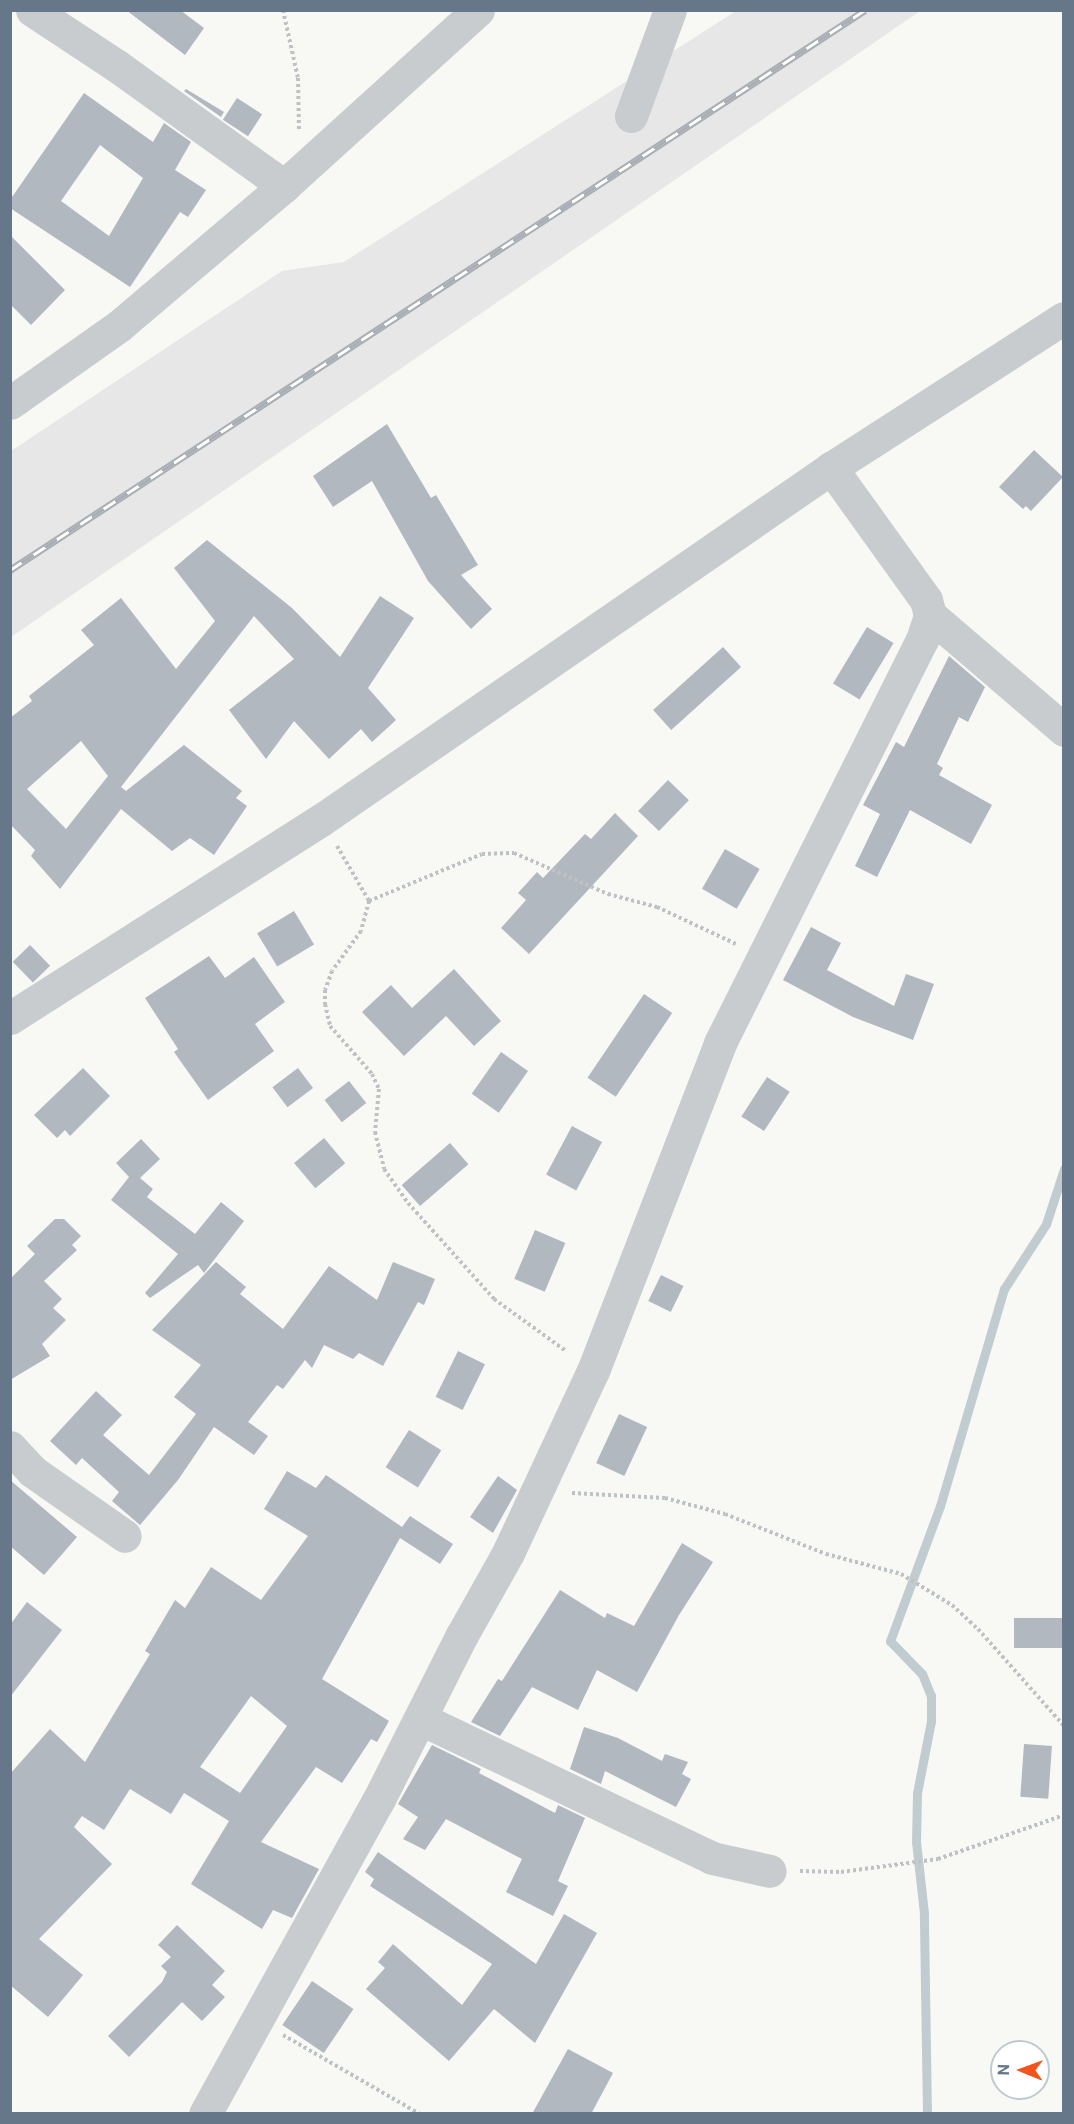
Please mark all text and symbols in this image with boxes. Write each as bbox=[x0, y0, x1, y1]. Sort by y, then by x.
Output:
north arrow bbox=[990, 2040, 1050, 2100]
text: N bbox=[994, 2064, 1013, 2076]

